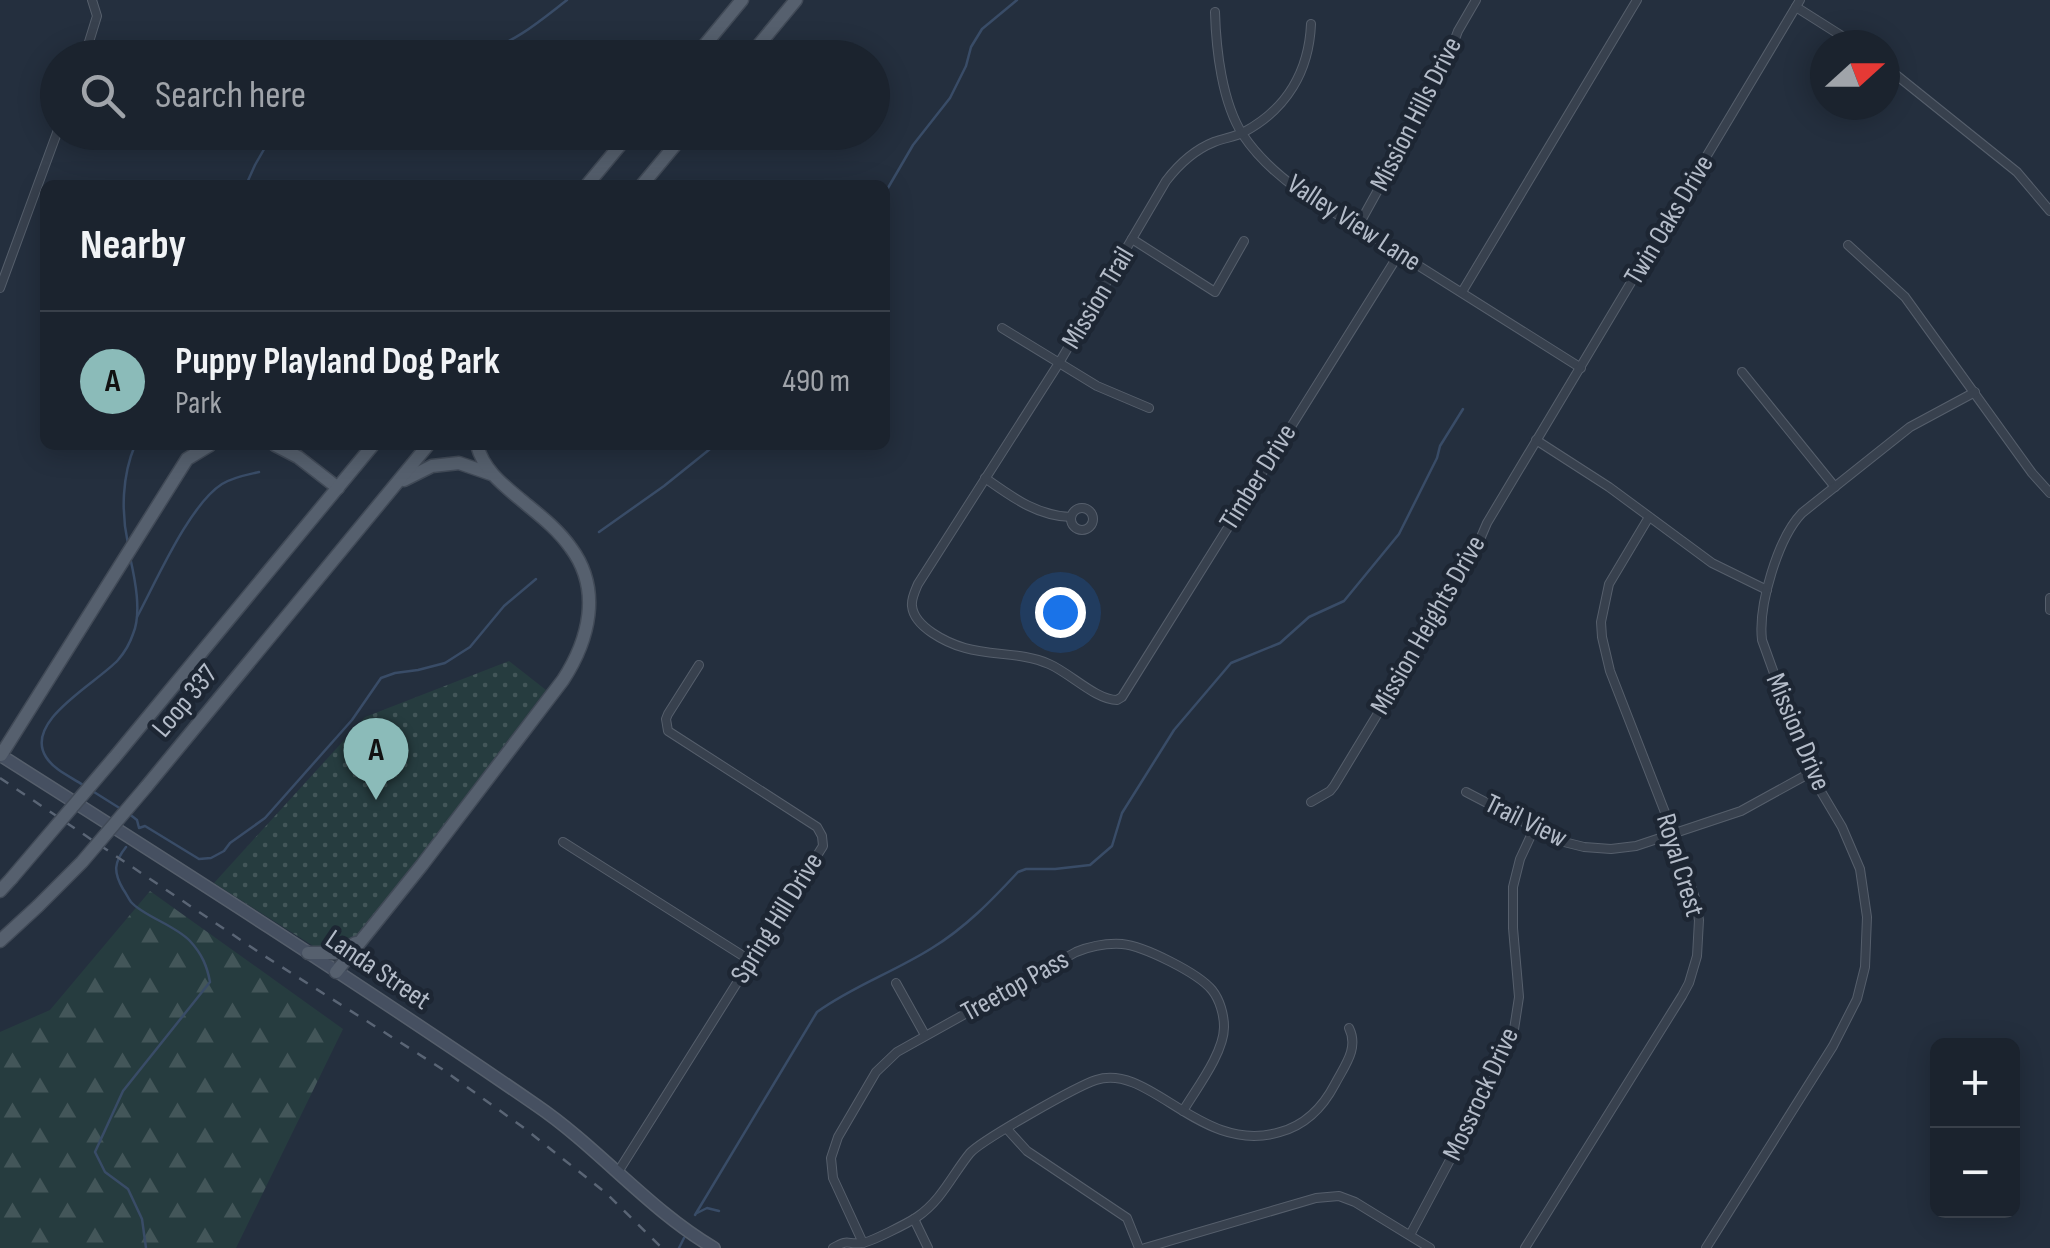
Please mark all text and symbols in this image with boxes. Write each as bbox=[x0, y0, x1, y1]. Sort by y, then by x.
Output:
north arrow bbox=[1810, 30, 1900, 120]
street label: Mission Hills Drive bbox=[1363, 32, 1469, 196]
search box bbox=[40, 40, 890, 150]
icon: search bbox=[75, 68, 130, 123]
text: Search here bbox=[155, 73, 306, 118]
street label: Twin Oaks Drive bbox=[1617, 149, 1721, 291]
street label: Valley View Lane bbox=[1281, 168, 1427, 278]
text: Nearby bbox=[80, 220, 186, 271]
street label: Mission Trail bbox=[1055, 241, 1141, 355]
text: Puppy Playland Dog Park bbox=[175, 339, 500, 384]
text: A bbox=[105, 362, 120, 401]
text: 490 m bbox=[782, 362, 850, 401]
text: Park bbox=[175, 384, 222, 423]
street label: Timber Drive bbox=[1213, 418, 1303, 536]
street label: Mission Heights Drive bbox=[1364, 530, 1492, 720]
your location bbox=[1035, 587, 1086, 638]
street label: Loop 337 bbox=[145, 658, 225, 744]
street label: Mission Drive bbox=[1759, 669, 1837, 795]
pin: A bbox=[344, 718, 408, 800]
street label: Trail View bbox=[1480, 787, 1573, 855]
street label: Royal Crest bbox=[1649, 810, 1711, 920]
street label: Spring Hill Drive bbox=[724, 847, 830, 989]
street label: Landa Street bbox=[319, 923, 437, 1017]
street label: Treetop Pass bbox=[956, 943, 1074, 1029]
street label: Mossrock Drive bbox=[1436, 1022, 1526, 1166]
map controls bbox=[1930, 1038, 2020, 1218]
button: + bbox=[1930, 1038, 2020, 1128]
button: − bbox=[1930, 1128, 2020, 1218]

